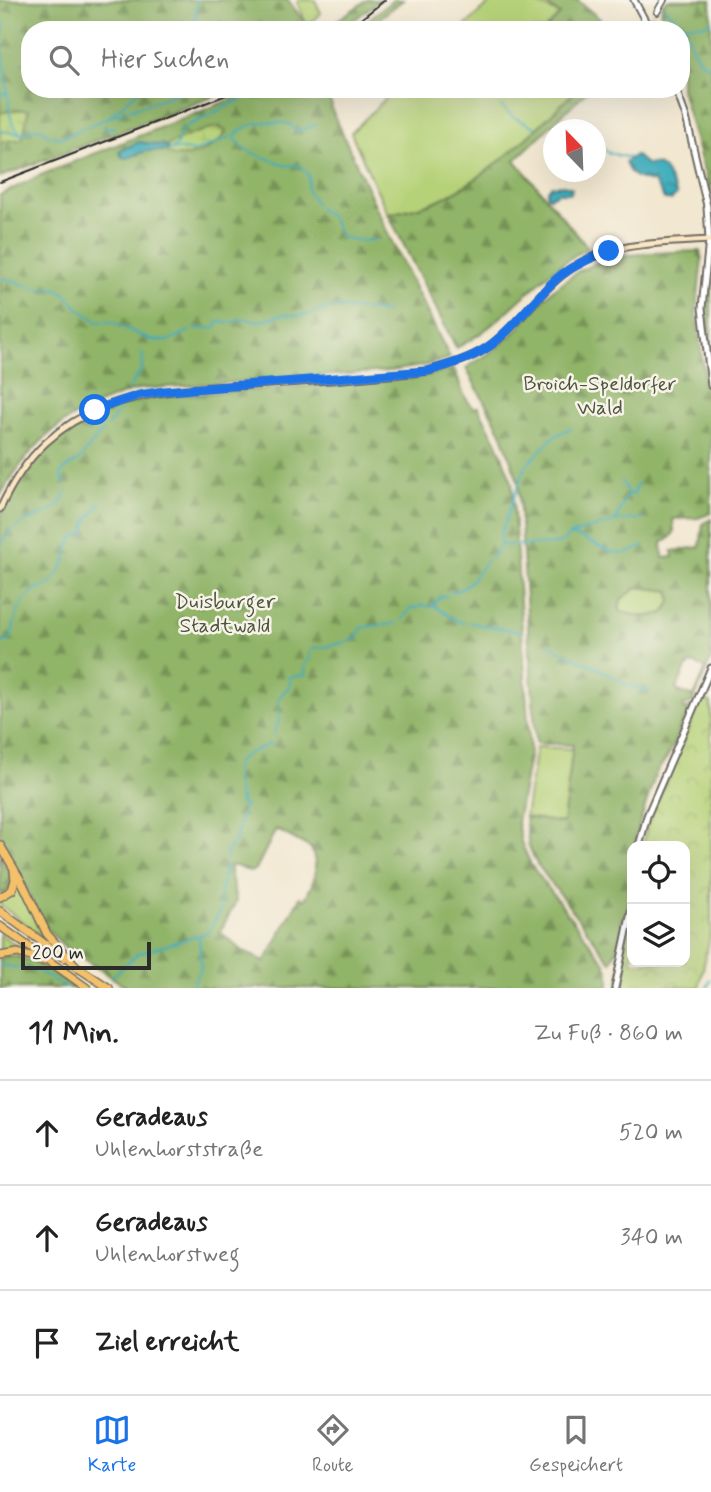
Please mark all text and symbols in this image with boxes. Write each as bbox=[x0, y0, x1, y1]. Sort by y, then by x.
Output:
search box bbox=[21, 21, 690, 98]
icon: search bbox=[45, 41, 83, 79]
text: Hier suchen bbox=[101, 43, 229, 77]
north arrow bbox=[543, 119, 606, 182]
route end bbox=[593, 235, 624, 266]
park label: Broich-Speldorfer Wald bbox=[523, 370, 677, 422]
route start bbox=[79, 394, 110, 425]
park label: Duisburger Stadtwald bbox=[174, 588, 276, 640]
map controls bbox=[627, 841, 690, 967]
button: locate bbox=[627, 841, 690, 904]
button: layers bbox=[627, 904, 690, 967]
scale bar bbox=[21, 939, 150, 971]
text: 200 m bbox=[32, 941, 84, 966]
text: 11 Min. bbox=[28, 1014, 119, 1053]
text: Zu Fuß · 860 m bbox=[534, 1019, 683, 1049]
text: Geradeaus bbox=[95, 1101, 208, 1135]
icon: ahead bbox=[28, 1114, 66, 1152]
text: 520 m bbox=[619, 1118, 683, 1148]
text: Uhlenhorststraße bbox=[95, 1135, 263, 1165]
text: Geradeaus bbox=[95, 1206, 208, 1240]
icon: ahead bbox=[28, 1219, 66, 1257]
text: 340 m bbox=[620, 1223, 683, 1253]
text: Uhlenhorstweg bbox=[95, 1240, 240, 1270]
icon: arrive bbox=[28, 1324, 66, 1362]
text: Ziel erreicht bbox=[95, 1326, 239, 1360]
tab: Karte bbox=[88, 1411, 136, 1478]
tab: Route bbox=[312, 1411, 353, 1478]
tab: Gespeichert bbox=[529, 1411, 623, 1478]

